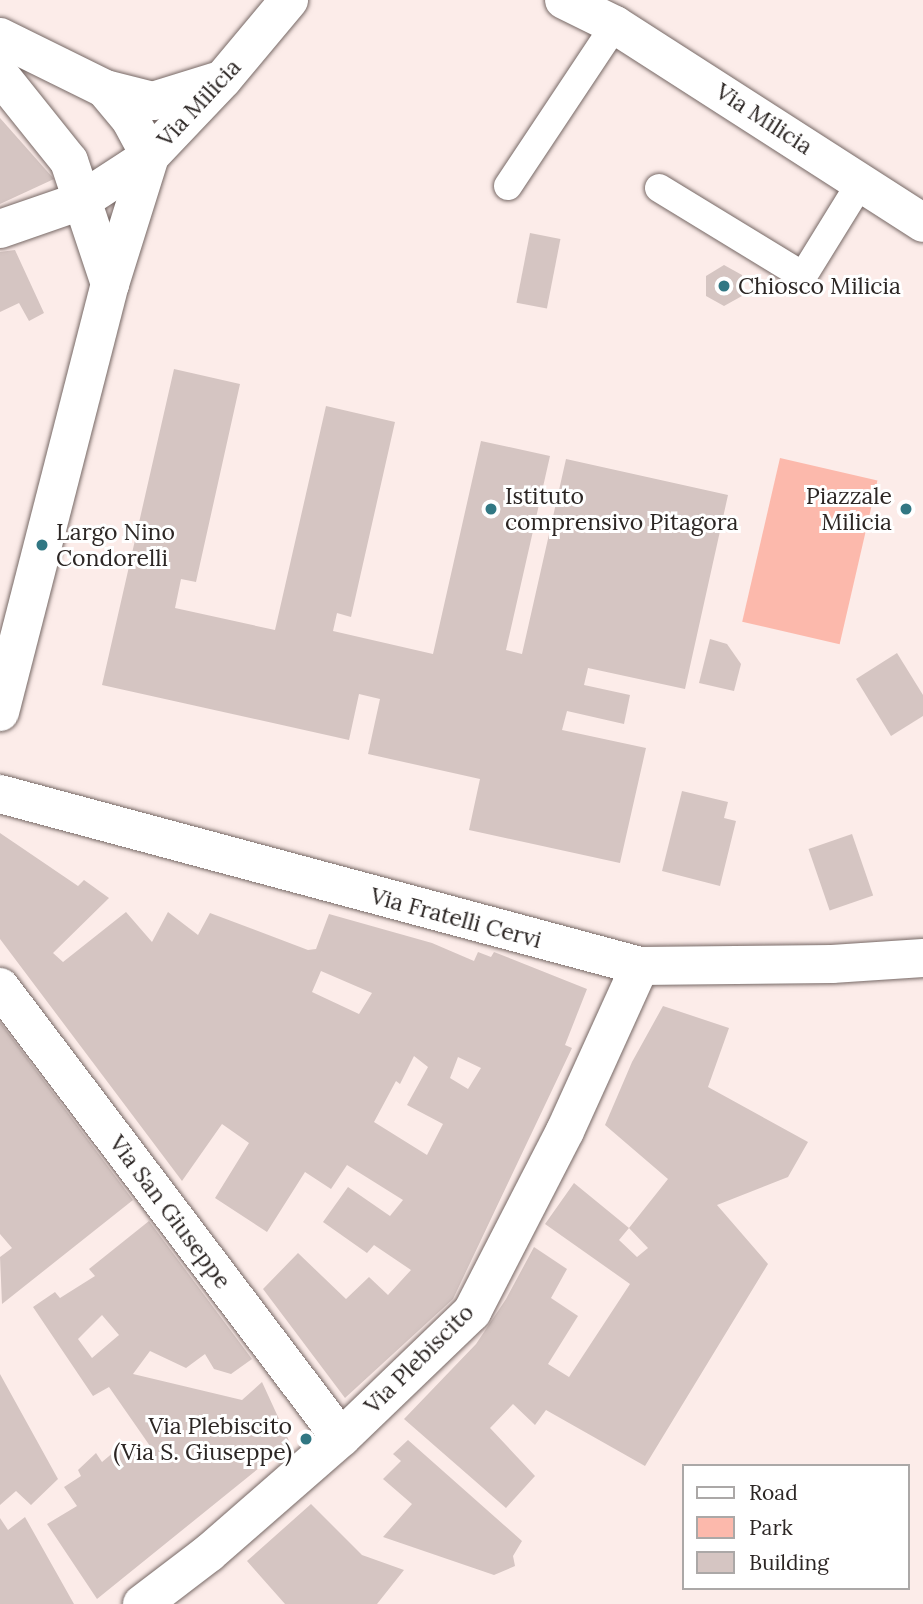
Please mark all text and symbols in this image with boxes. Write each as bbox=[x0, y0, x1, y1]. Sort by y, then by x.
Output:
street label: Via Milicia bbox=[151, 53, 247, 153]
street label: Via Milicia bbox=[710, 77, 818, 161]
place label: Chiosco Milicia bbox=[738, 272, 901, 300]
marker: Chiosco Milicia bbox=[716, 278, 732, 294]
place label: Istituto comprensivo Pitagora bbox=[505, 482, 738, 536]
place label: Piazzale Milicia bbox=[806, 482, 892, 536]
marker: Istituto comprensivo Pitagora bbox=[483, 501, 499, 517]
marker: Piazzale Milicia bbox=[898, 501, 914, 517]
place label: Largo Nino Condorelli bbox=[56, 518, 175, 572]
marker: Largo Nino Condorelli bbox=[34, 537, 50, 553]
street label: Via Fratelli Cervi bbox=[367, 882, 545, 954]
street label: Via San Giuseppe bbox=[103, 1130, 237, 1294]
street label: Via Plebiscito bbox=[359, 1299, 479, 1419]
place label: Via Plebiscito (Via S. Giuseppe) bbox=[113, 1412, 292, 1466]
marker: Via Plebiscito (Via S. Giuseppe) bbox=[298, 1431, 314, 1447]
legend bbox=[682, 1464, 909, 1590]
text: Road bbox=[749, 1479, 798, 1506]
text: Park bbox=[749, 1514, 793, 1541]
text: Building bbox=[749, 1549, 829, 1576]

